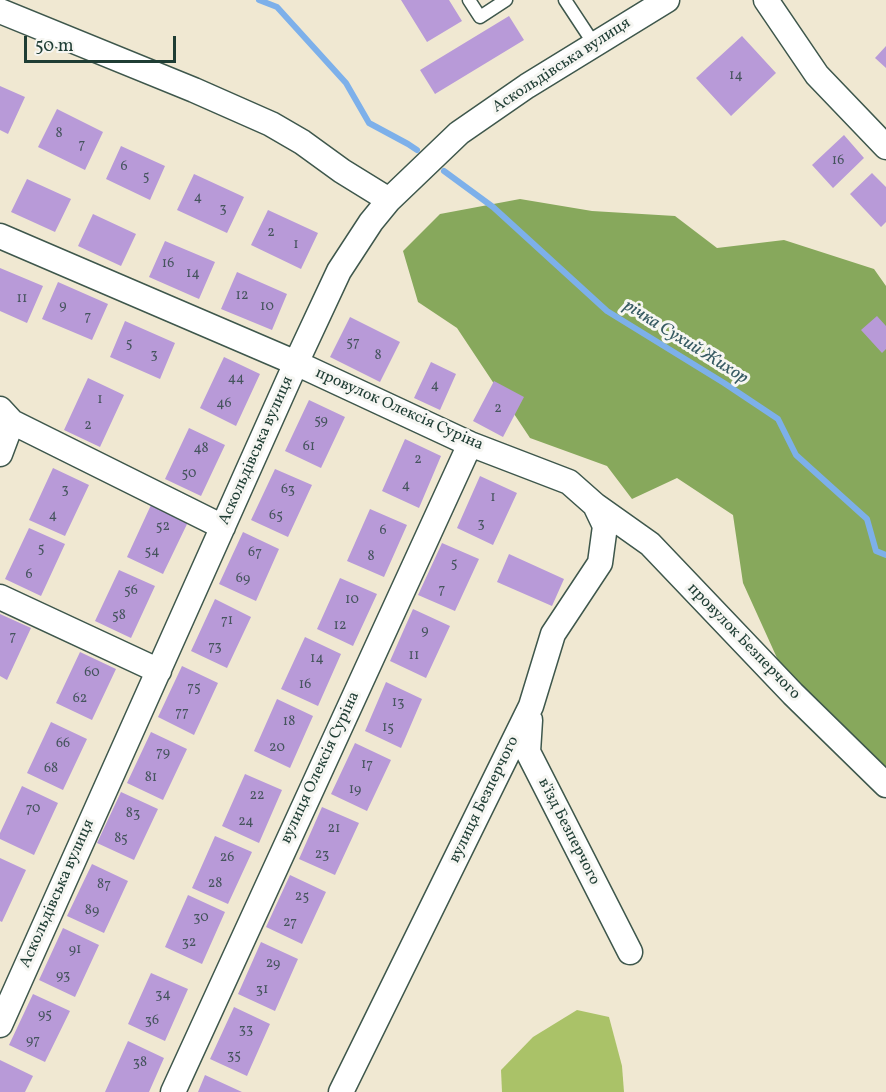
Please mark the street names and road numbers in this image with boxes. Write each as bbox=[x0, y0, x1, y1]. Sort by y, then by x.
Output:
street label: Аскольдівська вулиця bbox=[489, 14, 635, 118]
street label: провулок Олексія Суріна bbox=[312, 364, 486, 456]
street label: Аскольдівська вулиця bbox=[216, 374, 298, 528]
street label: провулок Безперчого bbox=[682, 580, 804, 704]
street label: вулиця Олексія Суріна bbox=[277, 689, 365, 847]
street label: вулиця Безперчого bbox=[446, 734, 524, 866]
street label: в'їзд Безперчого bbox=[533, 775, 603, 889]
street label: Аскольдівська вулиця bbox=[17, 817, 99, 971]

